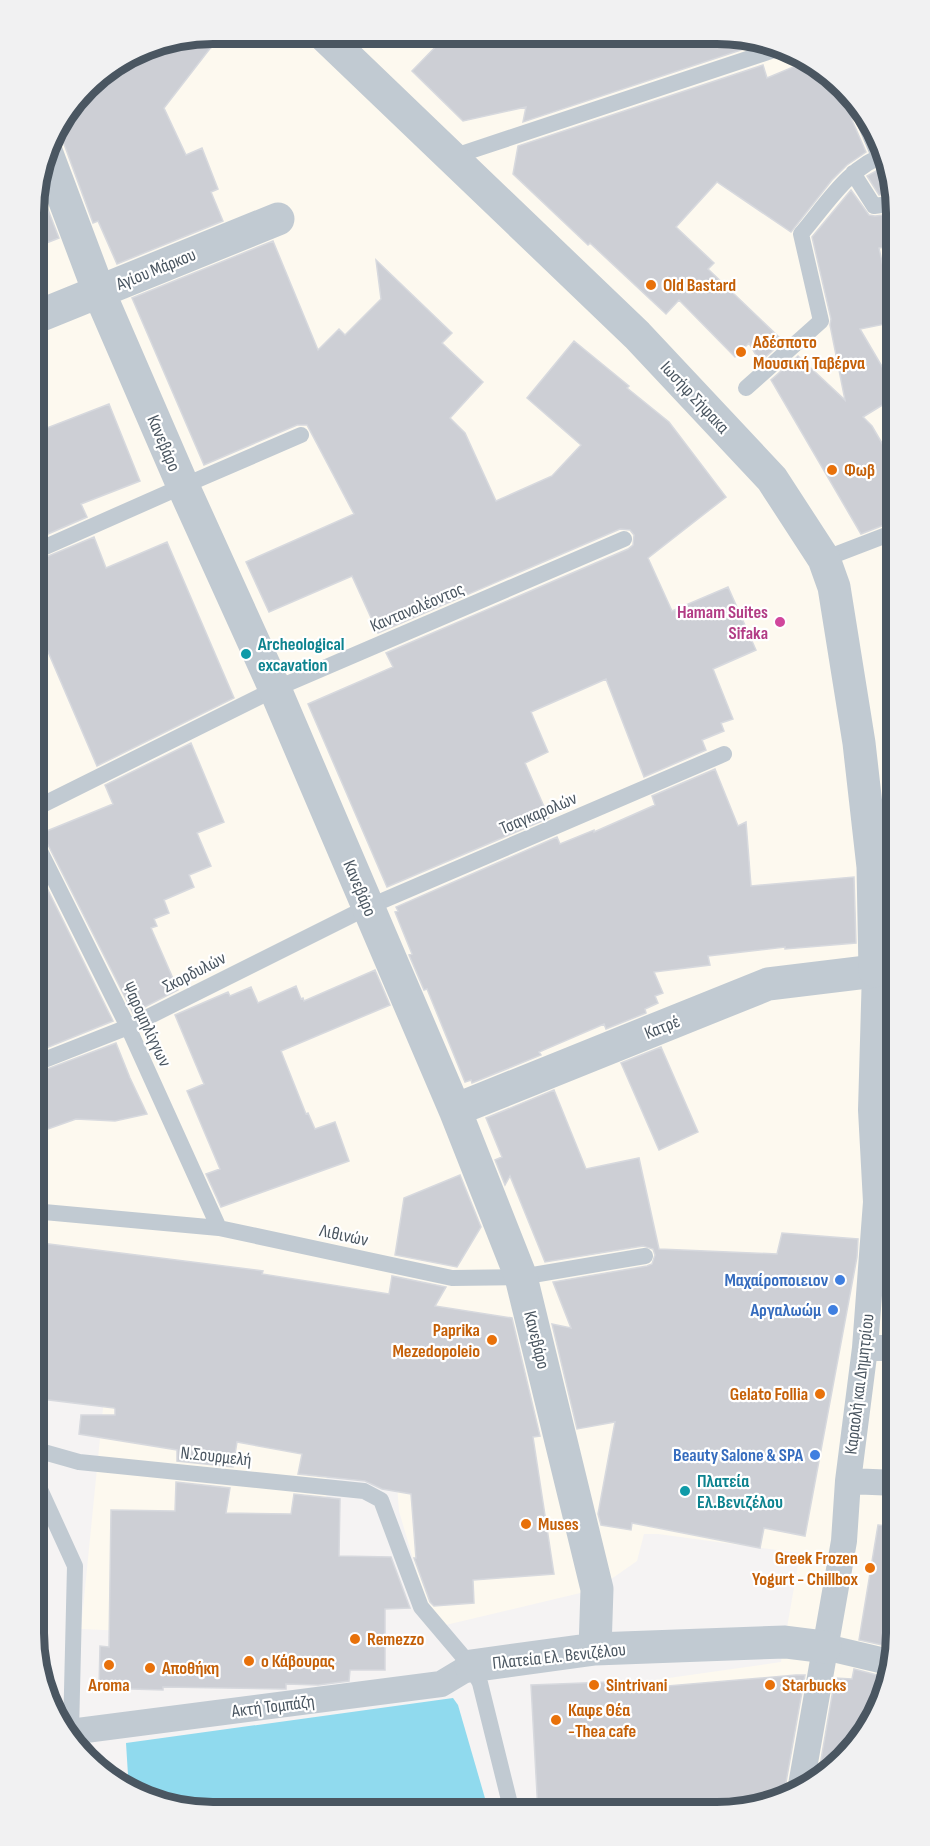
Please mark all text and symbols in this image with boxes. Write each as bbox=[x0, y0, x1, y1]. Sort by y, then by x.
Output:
street label: Αγίου Μάρκου bbox=[112, 244, 199, 295]
place label: Old Bastard bbox=[663, 275, 736, 296]
marker: Old Bastard bbox=[644, 278, 658, 292]
place label: Αδέσποτο Μουσική Ταβέρνα bbox=[752, 332, 865, 374]
marker: Αδέσποτο Μουσική Ταβέρνα bbox=[734, 345, 748, 359]
street label: Ιωσήφ Σήφακα bbox=[656, 357, 734, 438]
street label: Κανεβάρο bbox=[142, 412, 185, 475]
place label: Φωβ bbox=[844, 460, 875, 481]
marker: Φωβ bbox=[825, 463, 839, 477]
street label: Καντανολέοντος bbox=[367, 578, 467, 637]
place label: Hamam Suites Sifaka bbox=[677, 602, 768, 644]
marker: Hamam Suites Sifaka bbox=[773, 615, 787, 629]
place label: Archeological excavation bbox=[257, 634, 344, 676]
marker: Archeological excavation bbox=[239, 647, 253, 661]
street label: Τσαγκαρολών bbox=[496, 788, 580, 839]
street label: Κανεβάρο bbox=[338, 857, 381, 920]
street label: Σκορδυλών bbox=[159, 948, 229, 997]
street label: Ψαρομηλίγγων bbox=[118, 978, 175, 1070]
street label: Κατρέ bbox=[642, 1011, 683, 1044]
street label: Λιθινών bbox=[317, 1220, 370, 1251]
place label: Μαχαίροποιειον bbox=[724, 1270, 828, 1291]
marker: Μαχαίροποιειον bbox=[833, 1273, 847, 1287]
place label: Αργαλωώμ bbox=[750, 1300, 821, 1321]
marker: Αργαλωώμ bbox=[826, 1303, 840, 1317]
street label: Κανεβάρο bbox=[519, 1309, 554, 1371]
street label: Καραολή και Δημητρίου bbox=[840, 1313, 879, 1456]
place label: Paprika Mezedopoleio bbox=[392, 1320, 480, 1362]
marker: Paprika Mezedopoleio bbox=[485, 1333, 499, 1347]
place label: Gelato Follia bbox=[730, 1384, 808, 1405]
marker: Gelato Follia bbox=[813, 1387, 827, 1401]
street label: Ν.Σουρμελή bbox=[179, 1442, 253, 1471]
place label: Beauty Salone & SPA bbox=[673, 1445, 803, 1466]
marker: Beauty Salone & SPA bbox=[808, 1448, 822, 1462]
place label: Πλατεία Ελ.Βενιζέλου bbox=[697, 1471, 783, 1513]
marker: Πλατεία Ελ.Βενιζέλου bbox=[678, 1484, 692, 1498]
place label: Muses bbox=[538, 1514, 579, 1535]
marker: Muses bbox=[519, 1517, 533, 1531]
place label: Greek Frozen Yogurt - Chillbox bbox=[752, 1548, 858, 1590]
marker: Greek Frozen Yogurt - Chillbox bbox=[863, 1561, 877, 1575]
place label: Remezzo bbox=[367, 1629, 425, 1650]
marker: Remezzo bbox=[348, 1632, 362, 1646]
street label: Πλατεία Ελ. Βενιζέλου bbox=[491, 1639, 627, 1674]
place label: ο Κάβουρας bbox=[261, 1651, 335, 1672]
marker: ο Κάβουρας bbox=[242, 1654, 256, 1668]
marker: Aroma bbox=[102, 1658, 116, 1672]
place label: Αποθήκη bbox=[161, 1658, 219, 1679]
marker: Αποθήκη bbox=[143, 1661, 157, 1675]
place label: Aroma bbox=[87, 1675, 130, 1696]
place label: Sintrivani bbox=[606, 1675, 667, 1696]
place label: Starbucks bbox=[782, 1675, 847, 1696]
marker: Sintrivani bbox=[587, 1678, 601, 1692]
marker: Starbucks bbox=[763, 1678, 777, 1692]
street label: Ακτή Τομπάζη bbox=[230, 1691, 316, 1722]
place label: Καφε Θέα -Thea cafe bbox=[568, 1700, 636, 1742]
marker: Καφε Θέα -Thea cafe bbox=[549, 1713, 563, 1727]

